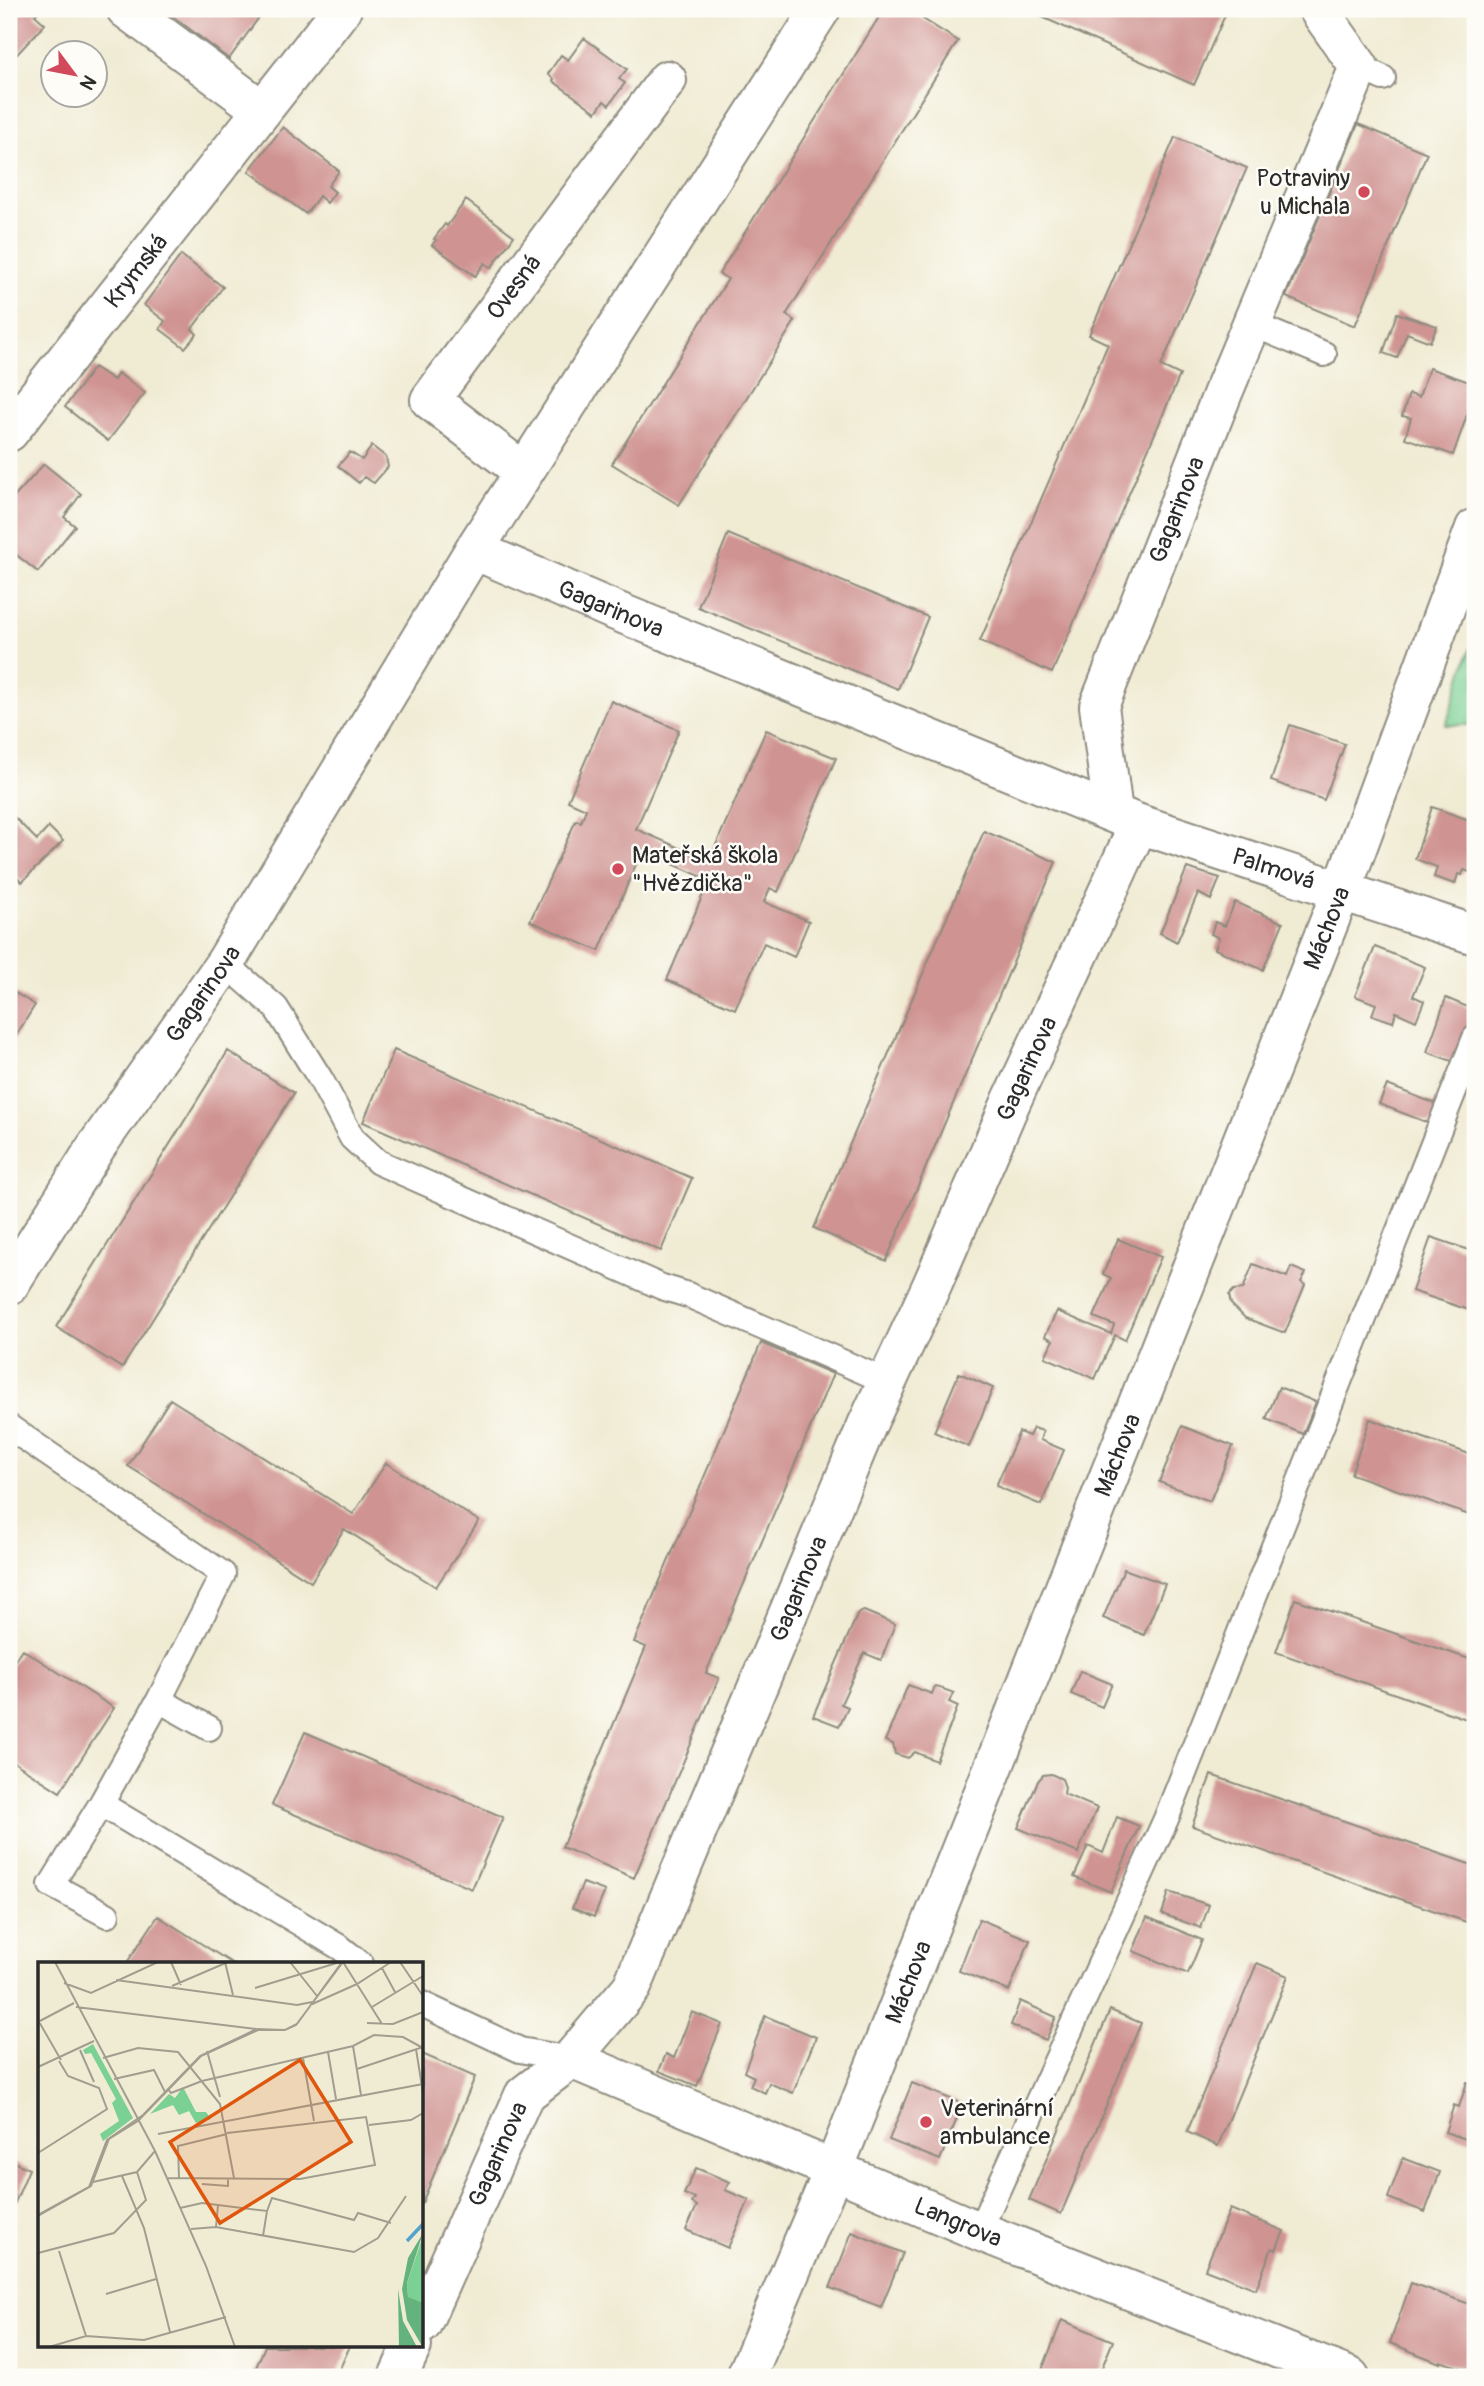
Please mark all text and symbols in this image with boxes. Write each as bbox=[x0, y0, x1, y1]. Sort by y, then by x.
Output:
north arrow bbox=[38, 38, 108, 108]
text: N bbox=[74, 71, 101, 94]
place label: Potraviny u Michala bbox=[1256, 164, 1350, 221]
marker: Potraviny u Michala bbox=[1356, 184, 1372, 200]
street label: Krymská bbox=[98, 228, 174, 314]
street label: Ovesná bbox=[480, 249, 547, 325]
street label: Gagarinova bbox=[1143, 452, 1211, 567]
street label: Gagarinova bbox=[554, 573, 668, 643]
place label: Mateřská škola "Hvězdička" bbox=[632, 841, 778, 898]
street label: Palmová bbox=[1228, 841, 1319, 896]
marker: Mateřská škola "Hvězdička" bbox=[610, 861, 626, 877]
street label: Máchova bbox=[1297, 882, 1356, 974]
street label: Gagarinova bbox=[159, 940, 247, 1048]
street label: Gagarinova bbox=[990, 1012, 1063, 1125]
street label: Máchova bbox=[1088, 1409, 1147, 1501]
street label: Gagarinova bbox=[764, 1531, 834, 1646]
street label: Máchova bbox=[879, 1936, 938, 2028]
inset map bbox=[38, 1962, 424, 2348]
place label: Veterinární ambulance bbox=[940, 2094, 1054, 2151]
street label: Gagarinova bbox=[462, 2097, 534, 2211]
marker: Veterinární ambulance bbox=[918, 2114, 934, 2130]
street label: Langrova bbox=[910, 2191, 1006, 2253]

